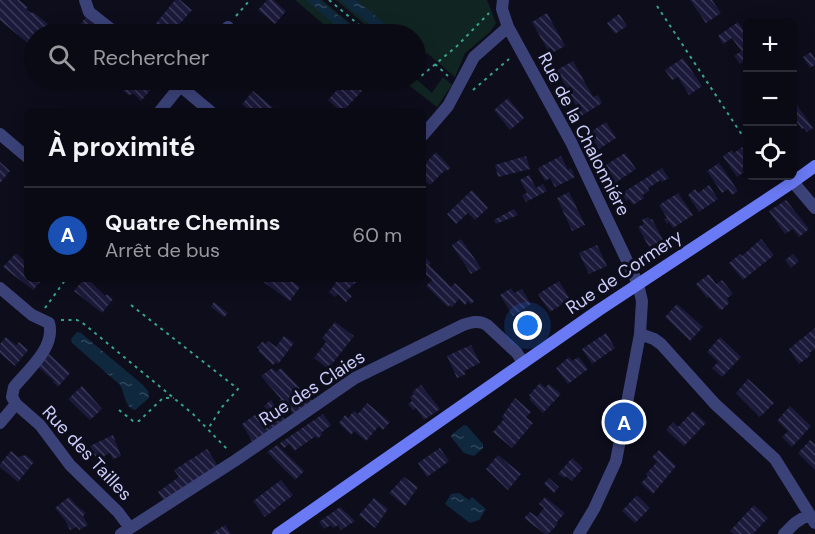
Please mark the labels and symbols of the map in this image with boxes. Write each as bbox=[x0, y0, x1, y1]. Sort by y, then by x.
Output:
street label: Rue de la Chalonniére bbox=[532, 48, 636, 220]
street label: Rue de Cormery bbox=[561, 224, 687, 320]
your location bbox=[513, 311, 542, 340]
street label: Rue des Claies bbox=[254, 345, 370, 431]
street label: Rue des Tailles bbox=[37, 400, 137, 506]
pin: A bbox=[604, 400, 644, 444]

